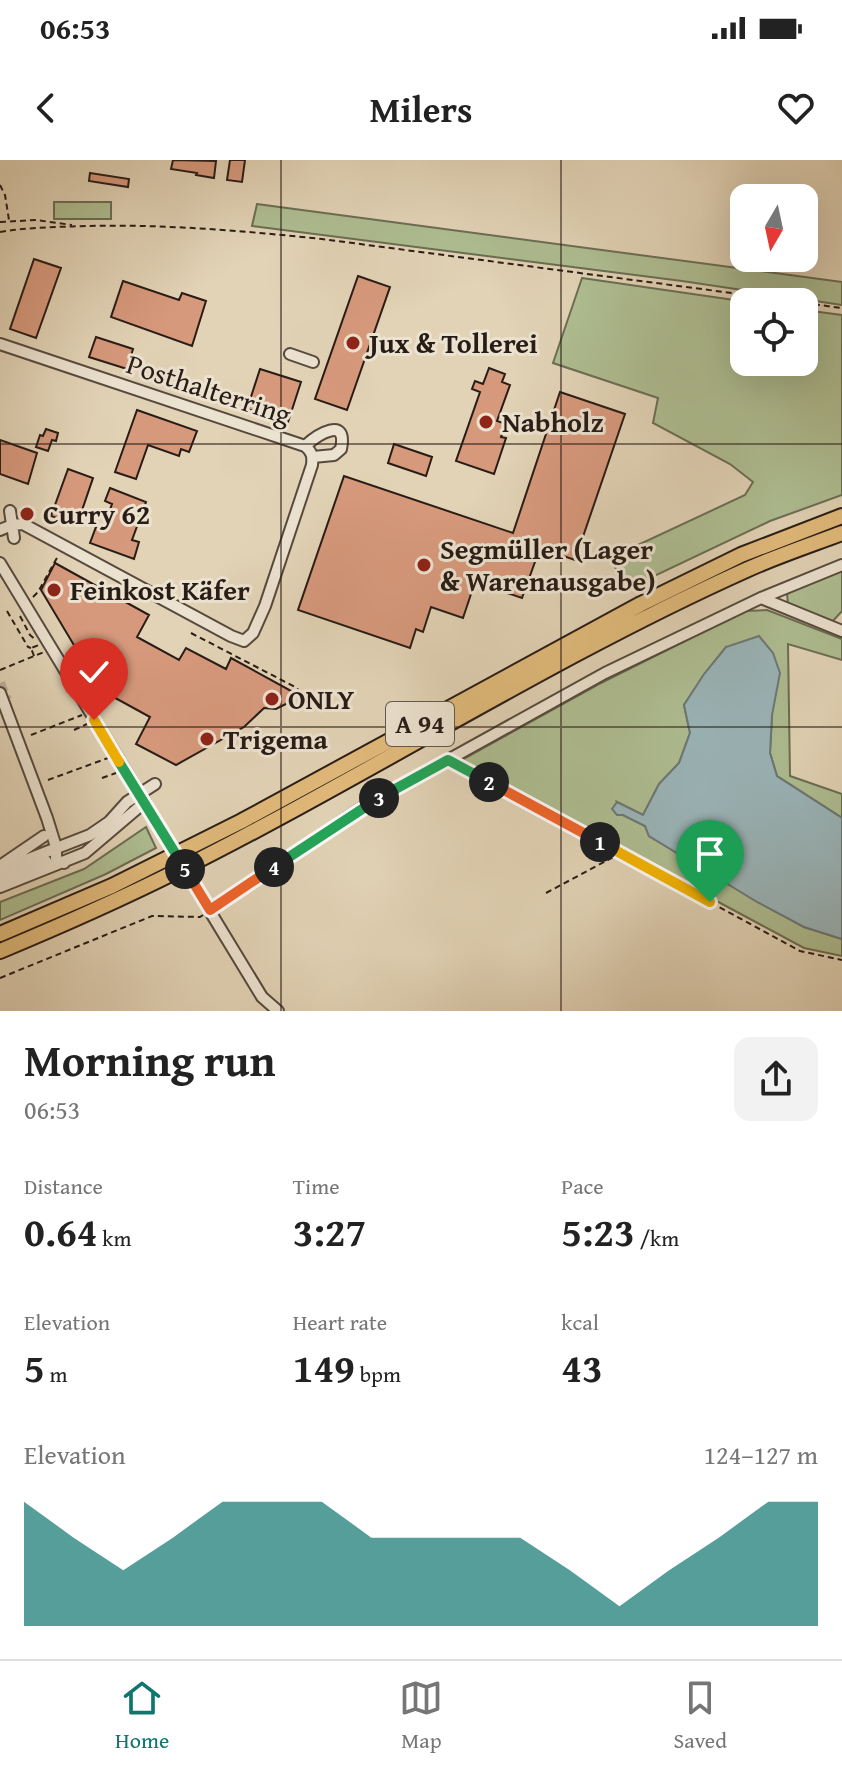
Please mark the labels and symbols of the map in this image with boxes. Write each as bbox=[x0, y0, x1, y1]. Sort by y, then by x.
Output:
north arrow bbox=[730, 184, 818, 272]
place label: Jux & Tollerei bbox=[365, 322, 538, 363]
marker: Jux & Tollerei bbox=[344, 334, 362, 352]
street label: Posthalterring bbox=[122, 343, 297, 434]
place label: Nabholz bbox=[502, 401, 604, 442]
marker: Nabholz bbox=[477, 413, 495, 431]
place label: Curry 62 bbox=[43, 493, 150, 534]
marker: Curry 62 bbox=[18, 505, 36, 523]
place label: Segmüller (Lager & Warenausgabe) bbox=[440, 528, 656, 601]
marker: Segmüller (Lager & Warenausgabe) bbox=[415, 556, 433, 574]
place label: Feinkost Käfer bbox=[70, 569, 250, 610]
marker: Feinkost Käfer bbox=[45, 581, 63, 599]
pin bbox=[60, 638, 128, 720]
place label: ONLY bbox=[288, 678, 354, 719]
marker: ONLY bbox=[263, 690, 281, 708]
road number: A 94 bbox=[386, 702, 454, 746]
place label: Trigema bbox=[223, 718, 329, 759]
marker: Trigema bbox=[198, 730, 216, 748]
pin: 2 bbox=[469, 762, 509, 802]
pin: 3 bbox=[359, 778, 399, 818]
pin bbox=[676, 820, 744, 902]
pin: 1 bbox=[580, 822, 620, 862]
pin: 4 bbox=[254, 847, 294, 887]
pin: 5 bbox=[165, 849, 205, 889]

